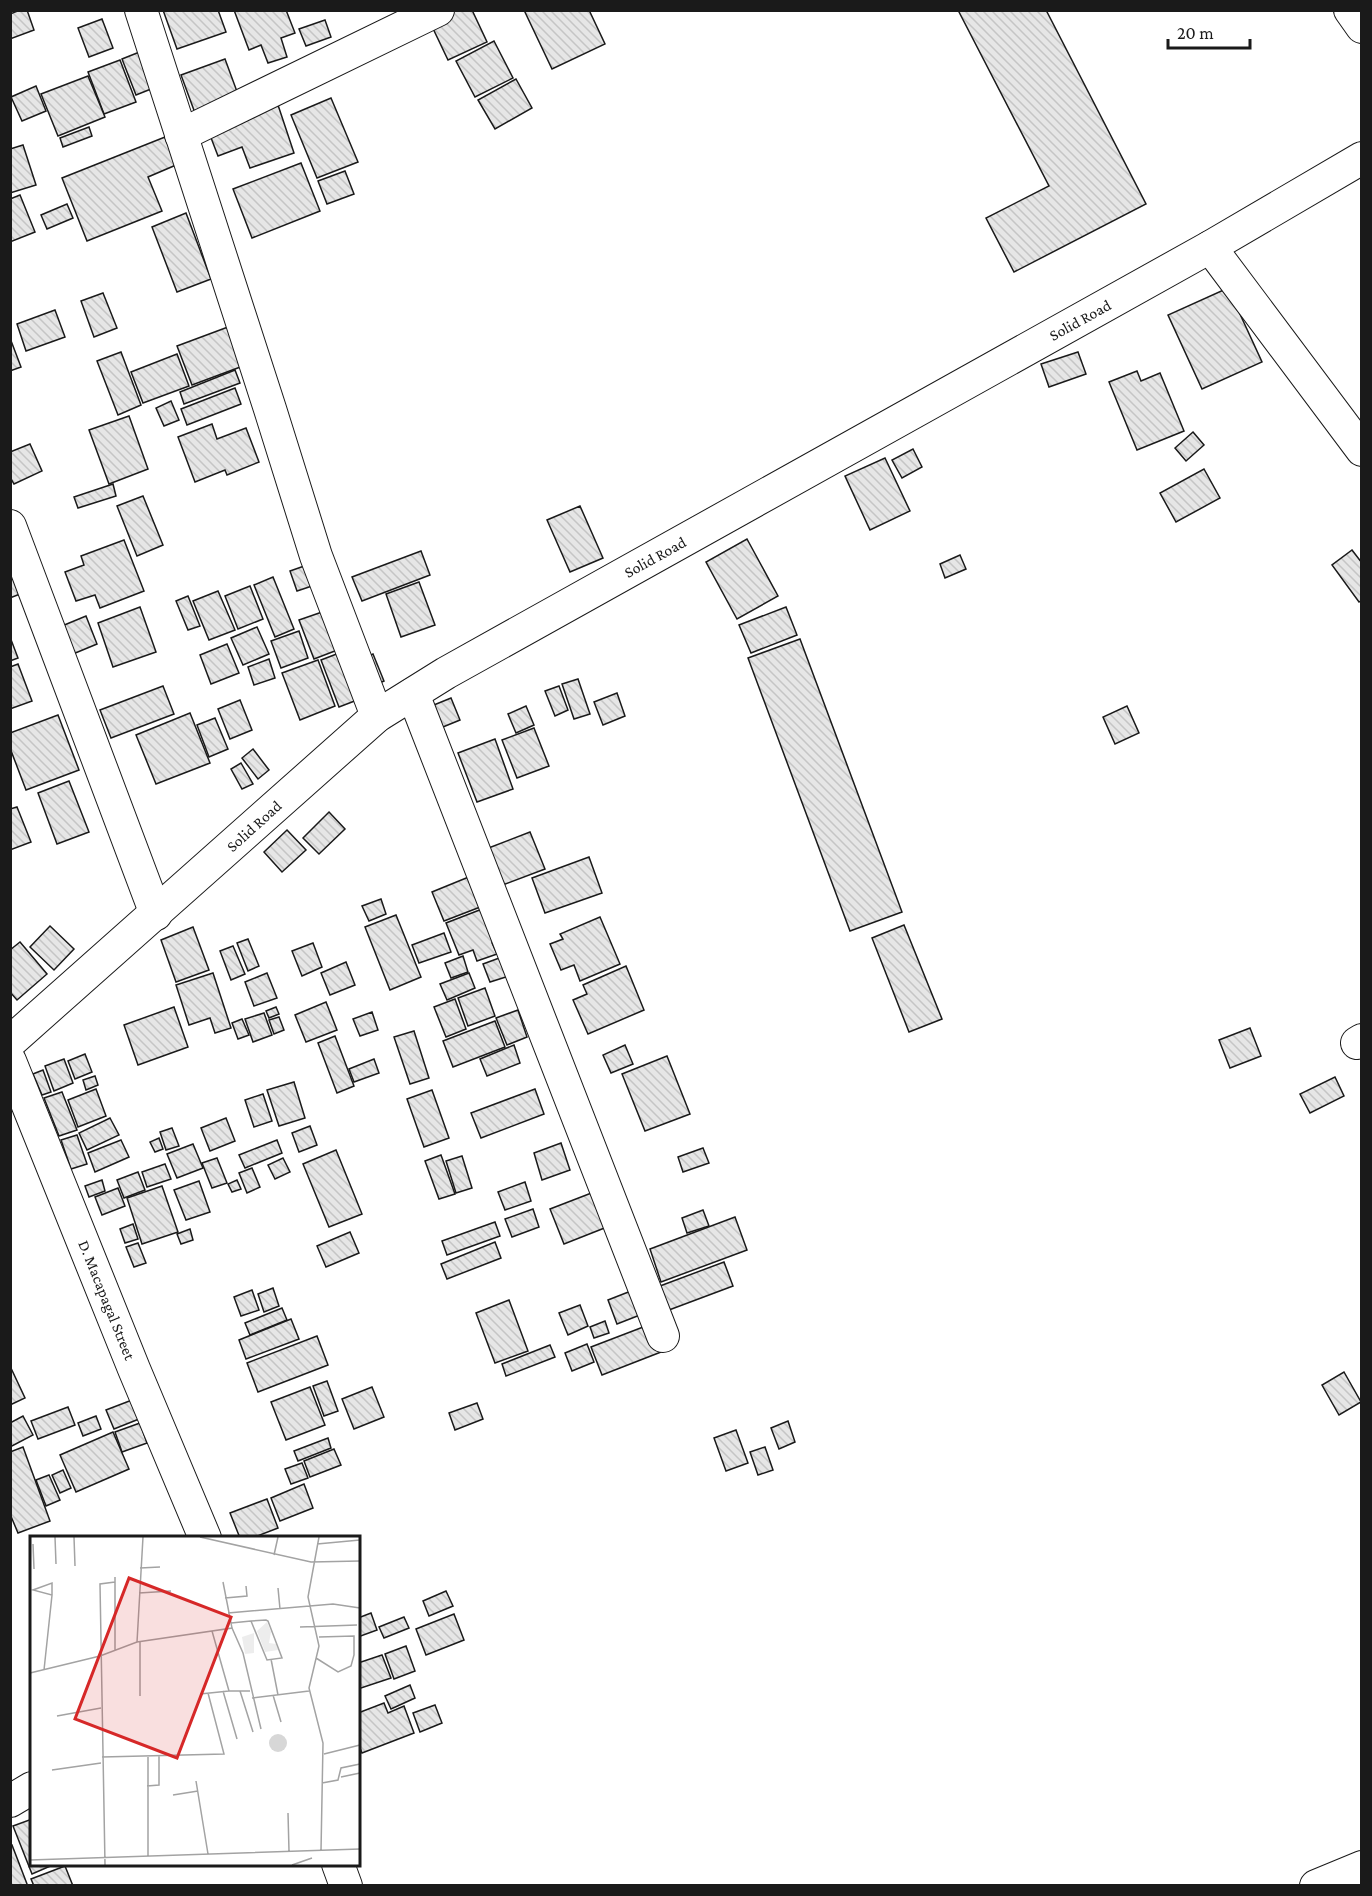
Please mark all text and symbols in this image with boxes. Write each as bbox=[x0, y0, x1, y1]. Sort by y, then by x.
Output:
scale bar bbox=[1168, 12, 1250, 50]
text: 20 m bbox=[1177, 23, 1214, 43]
street label: Solid Road bbox=[1046, 296, 1114, 344]
street label: Solid Road bbox=[621, 533, 689, 581]
street label: Solid Road bbox=[223, 797, 285, 855]
street label: D. Macapagal Street bbox=[74, 1238, 139, 1363]
inset map bbox=[30, 1536, 360, 1866]

